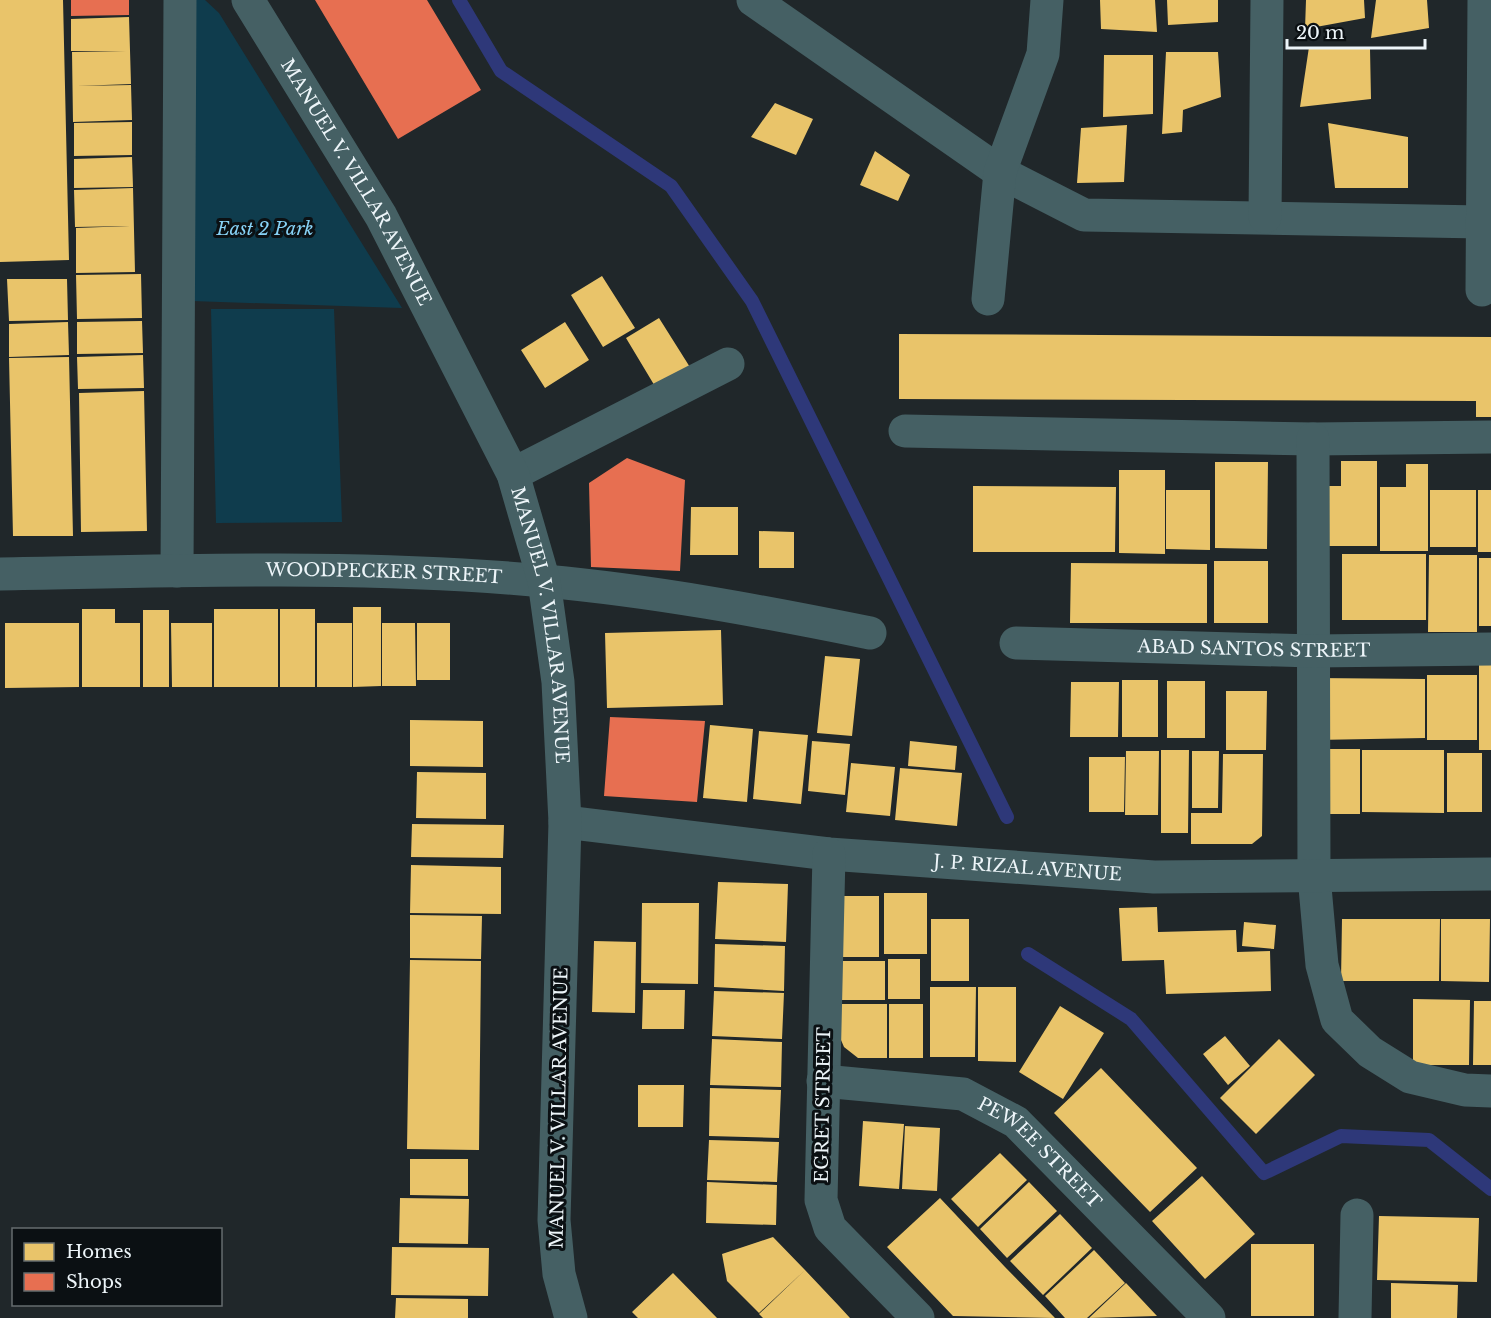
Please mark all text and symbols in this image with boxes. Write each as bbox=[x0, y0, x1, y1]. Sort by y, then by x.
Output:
scale bar bbox=[1287, 12, 1425, 50]
text: 20 m bbox=[1296, 22, 1344, 44]
street label: MANUEL V. VILLAR AVENUE bbox=[276, 55, 436, 309]
park label: East 2 Park bbox=[215, 218, 314, 240]
street label: MANUEL V. VILLAR AVENUE bbox=[506, 484, 573, 764]
street label: WOODPECKER STREET bbox=[265, 559, 503, 588]
street label: ABAD SANTOS STREET bbox=[1136, 635, 1371, 662]
street label: J. P. RIZAL AVENUE bbox=[931, 850, 1122, 886]
street label: MANUEL V. VILLAR AVENUE bbox=[546, 967, 572, 1249]
street label: EGRET STREET bbox=[811, 1026, 835, 1183]
street label: PEWEE STREET bbox=[974, 1093, 1106, 1213]
legend bbox=[12, 1228, 222, 1306]
text: Homes bbox=[66, 1241, 132, 1263]
text: Shops bbox=[66, 1271, 122, 1293]

